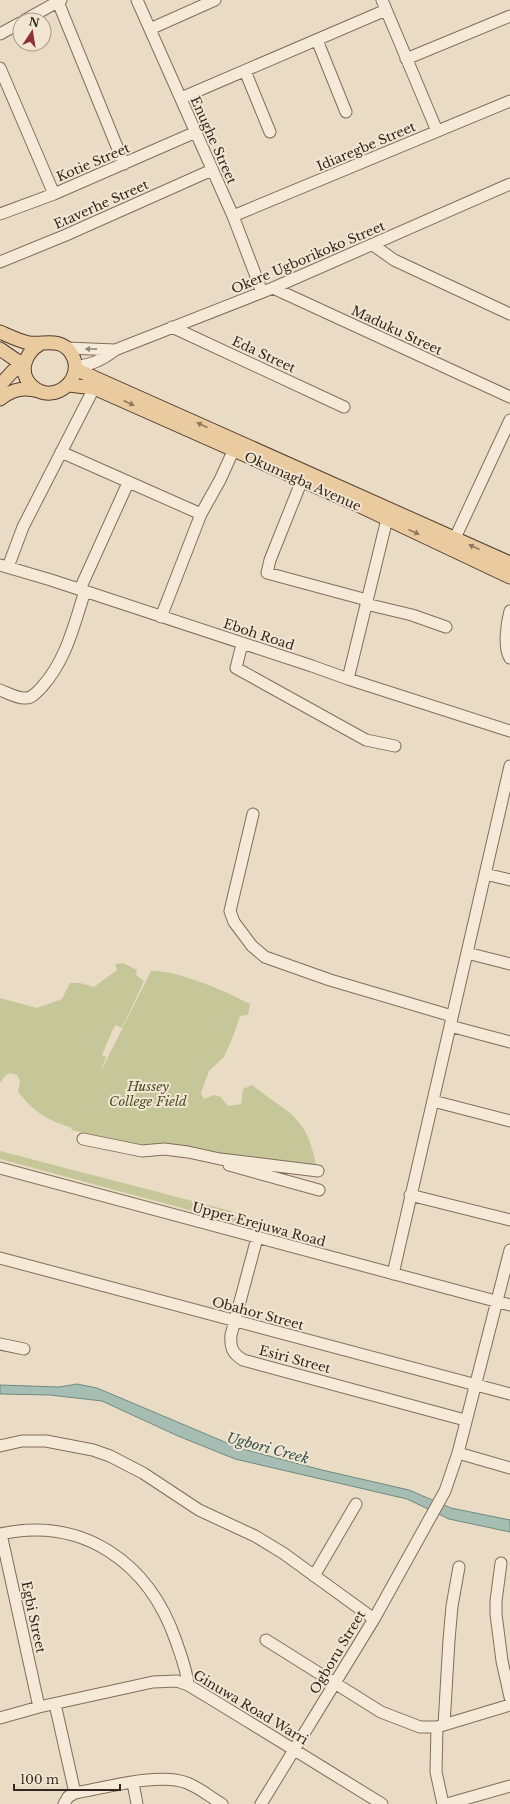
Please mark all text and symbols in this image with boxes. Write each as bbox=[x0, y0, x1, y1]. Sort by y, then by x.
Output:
north arrow bbox=[12, 12, 52, 52]
text: N bbox=[28, 14, 41, 30]
street label: Enughe Street bbox=[187, 94, 240, 187]
street label: Idiaregbe Street bbox=[314, 118, 418, 175]
street label: Kotie Street bbox=[54, 139, 132, 186]
street label: Etaverhe Street bbox=[51, 176, 151, 233]
street label: Okere Ugborikoko Street bbox=[229, 217, 388, 298]
street label: Maduku Street bbox=[349, 302, 445, 359]
street label: Eda Street bbox=[229, 332, 298, 377]
one-way arrow bbox=[85, 345, 97, 352]
one-way arrow bbox=[124, 401, 136, 407]
one-way arrow bbox=[197, 422, 208, 428]
street label: Okumagba Avenue bbox=[242, 448, 364, 515]
one-way arrow bbox=[408, 529, 420, 535]
one-way arrow bbox=[469, 544, 480, 550]
street label: Eboh Road bbox=[221, 615, 297, 654]
park label: Hussey College Field bbox=[109, 1078, 187, 1110]
street label: Upper Erejuwa Road bbox=[190, 1198, 328, 1251]
street label: Obahor Street bbox=[210, 1293, 306, 1334]
street label: Esiri Street bbox=[257, 1342, 333, 1377]
water label: Ugbori Creek bbox=[225, 1428, 311, 1468]
street label: Egbi Street bbox=[18, 1580, 49, 1655]
street label: Ogboru Street bbox=[306, 1607, 369, 1697]
street label: Ginuwa Road Warri bbox=[190, 1666, 312, 1749]
scale bar bbox=[14, 1766, 120, 1792]
text: 100 m bbox=[20, 1772, 59, 1787]

